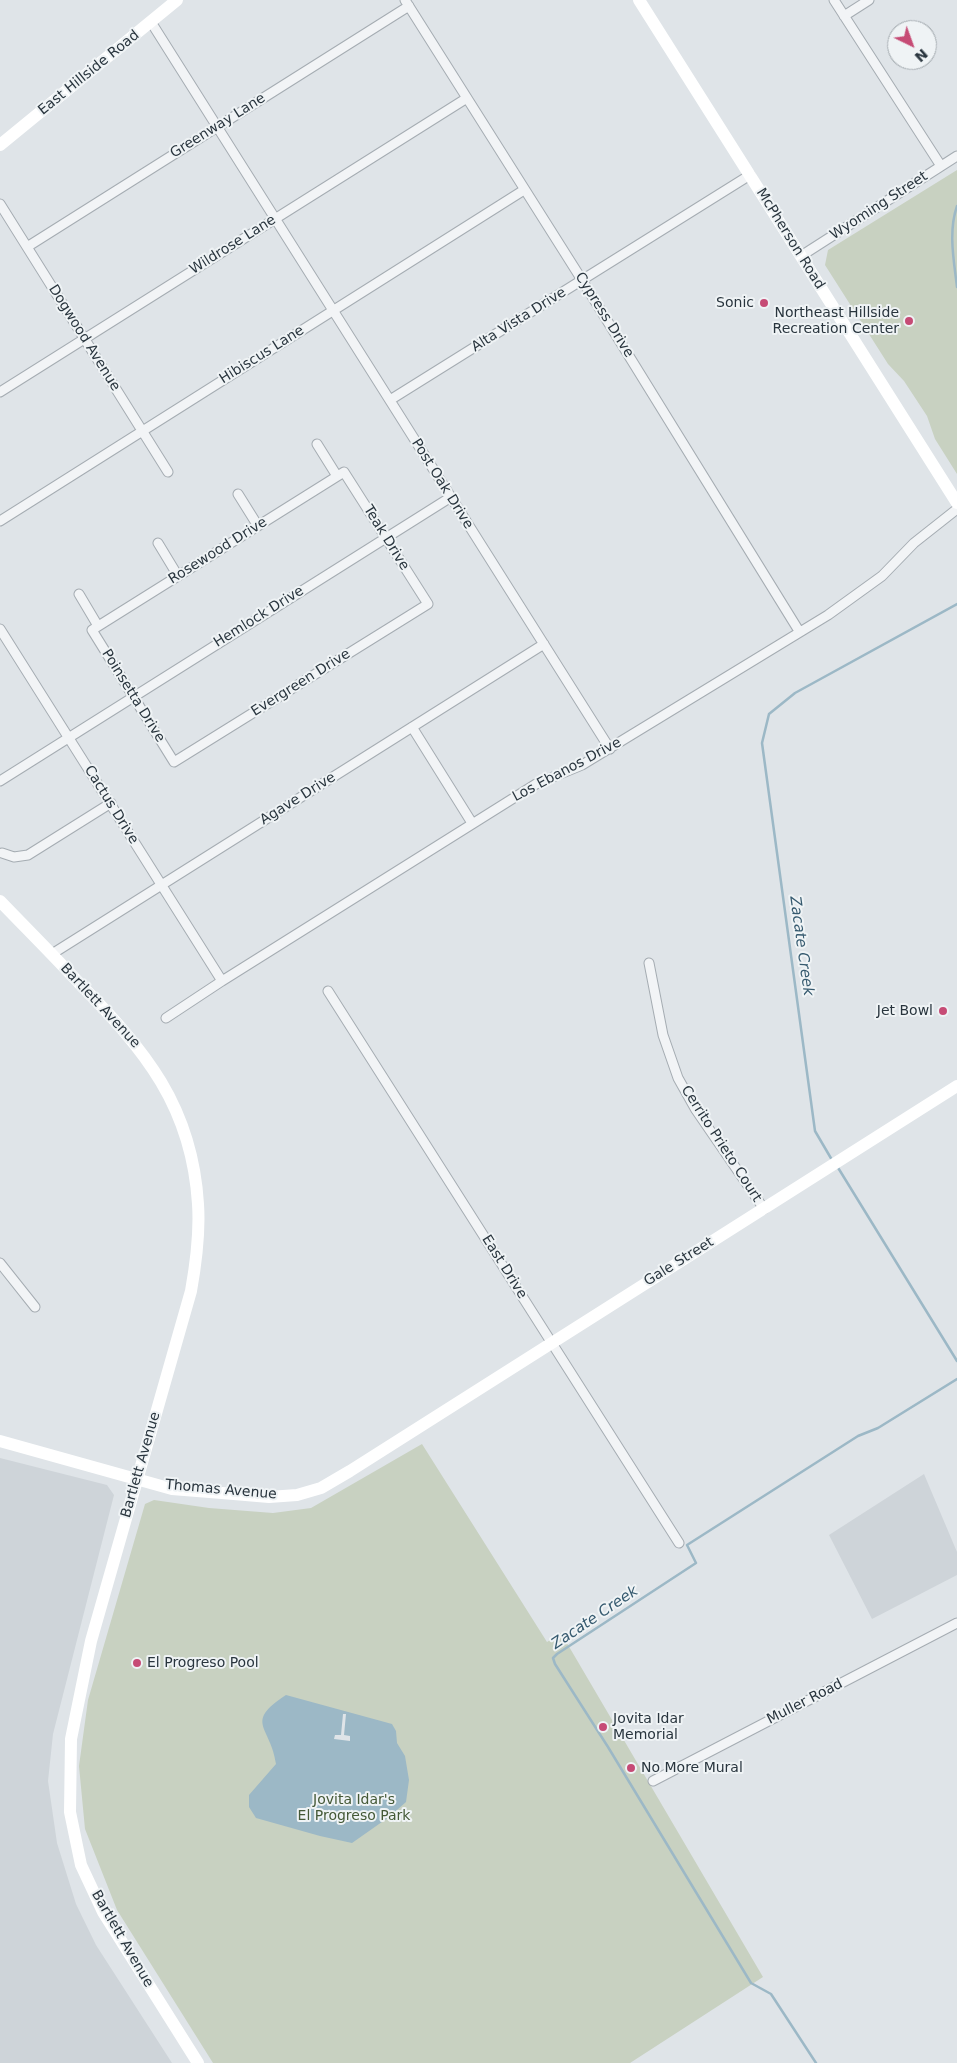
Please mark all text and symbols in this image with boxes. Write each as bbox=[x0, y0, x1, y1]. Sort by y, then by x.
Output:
north arrow bbox=[887, 20, 937, 70]
street label: East Hillside Road bbox=[35, 27, 143, 119]
text: N bbox=[912, 46, 931, 65]
street label: Greenway Lane bbox=[167, 90, 269, 162]
street label: Wyoming Street bbox=[827, 168, 931, 244]
street label: McPherson Road bbox=[752, 185, 828, 293]
street label: Wildrose Lane bbox=[187, 212, 279, 278]
street label: Cypress Drive bbox=[571, 269, 637, 361]
street label: Dogwood Avenue bbox=[45, 282, 123, 394]
street label: Alta Vista Drive bbox=[469, 284, 569, 356]
place label: Sonic bbox=[716, 295, 754, 311]
marker: Sonic bbox=[758, 297, 770, 309]
place label: Northeast Hillside Recreation Center bbox=[773, 305, 899, 338]
marker: Northeast Hillside Recreation Center bbox=[903, 315, 915, 327]
street label: Hibiscus Lane bbox=[217, 322, 307, 388]
street label: Post Oak Drive bbox=[408, 436, 476, 532]
street label: Teak Drive bbox=[359, 502, 413, 574]
street label: Rosewood Drive bbox=[166, 514, 270, 588]
street label: Hemlock Drive bbox=[211, 583, 307, 651]
street label: Poinsetta Drive bbox=[98, 646, 168, 746]
street label: Evergreen Drive bbox=[248, 646, 354, 720]
street label: Los Ebanos Drive bbox=[510, 734, 624, 806]
street label: Cactus Drive bbox=[80, 763, 142, 847]
street label: Agave Drive bbox=[257, 769, 339, 829]
water label: Zacate Creek bbox=[785, 895, 817, 997]
street label: Bartlett Avenue bbox=[57, 960, 143, 1052]
place label: Jet Bowl bbox=[877, 1003, 933, 1019]
marker: Jet Bowl bbox=[937, 1005, 949, 1017]
street label: Cerrito Prieto Court bbox=[677, 1083, 765, 1205]
street label: East Drive bbox=[478, 1232, 530, 1302]
street label: Gale Street bbox=[641, 1234, 717, 1290]
street label: Bartlett Avenue bbox=[118, 1410, 164, 1520]
street label: Thomas Avenue bbox=[164, 1477, 278, 1503]
water label: Zacate Creek bbox=[548, 1582, 642, 1654]
place label: El Progreso Pool bbox=[147, 1655, 259, 1671]
marker: El Progreso Pool bbox=[131, 1657, 143, 1669]
street label: Muller Road bbox=[764, 1676, 846, 1728]
place label: Jovita Idar Memorial bbox=[613, 1711, 684, 1744]
marker: Jovita Idar Memorial bbox=[597, 1721, 609, 1733]
place label: No More Mural bbox=[641, 1760, 743, 1776]
marker: No More Mural bbox=[625, 1762, 637, 1774]
park label: Jovita Idar's El Progreso Park bbox=[298, 1792, 410, 1824]
street label: Bartlett Avenue bbox=[87, 1887, 157, 1991]

